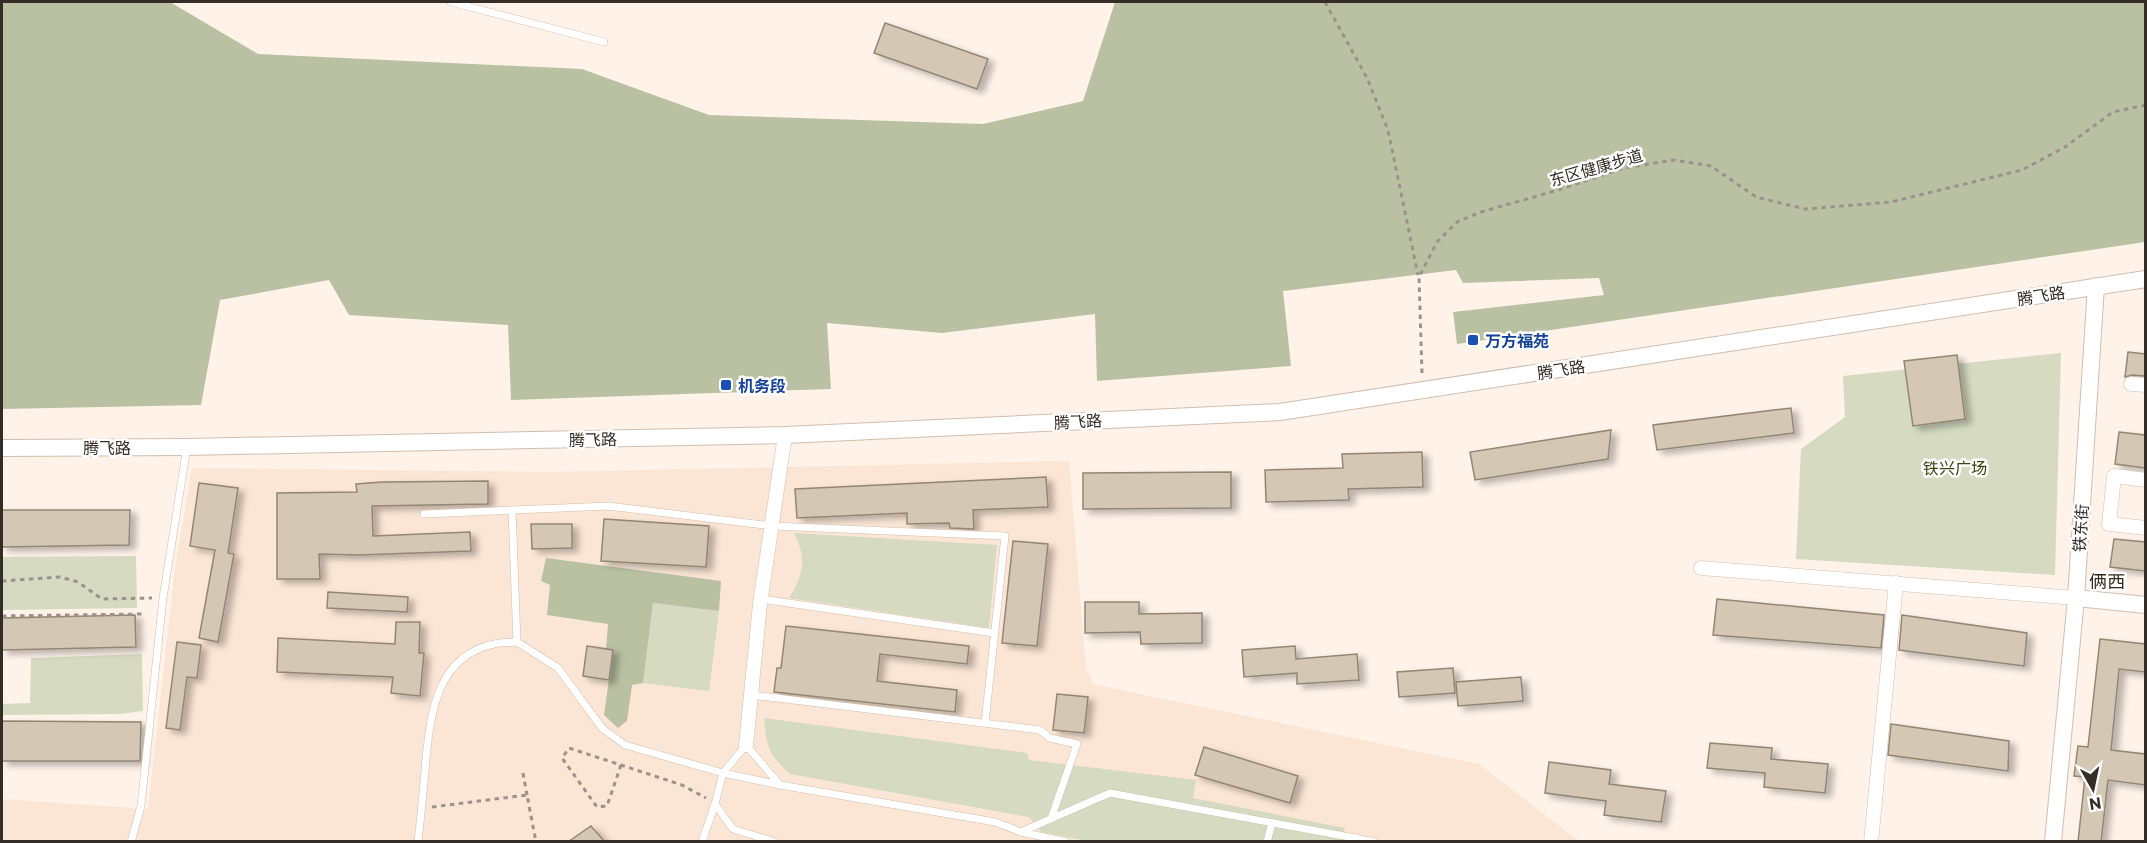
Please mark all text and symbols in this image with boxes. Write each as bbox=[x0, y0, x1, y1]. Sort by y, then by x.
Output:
street label: 东区健康步道 bbox=[1547, 145, 1645, 189]
street label: 腾飞路 bbox=[2016, 282, 2066, 308]
place label: 万方福苑 bbox=[1485, 331, 1549, 350]
marker: 万方福苑 bbox=[1466, 333, 1480, 347]
street label: 腾飞路 bbox=[1536, 356, 1586, 382]
place label: 机务段 bbox=[738, 376, 786, 395]
marker: 机务段 bbox=[719, 378, 733, 392]
street label: 腾飞路 bbox=[1054, 410, 1102, 432]
street label: 腾飞路 bbox=[569, 429, 617, 449]
street label: 腾飞路 bbox=[83, 438, 131, 457]
park label: 铁兴广场 bbox=[1923, 458, 1987, 477]
street label: 铁东街 bbox=[2069, 503, 2091, 553]
district label: 俩西 bbox=[2089, 570, 2125, 592]
north arrow bbox=[2063, 759, 2123, 819]
text: N bbox=[2088, 794, 2103, 815]

